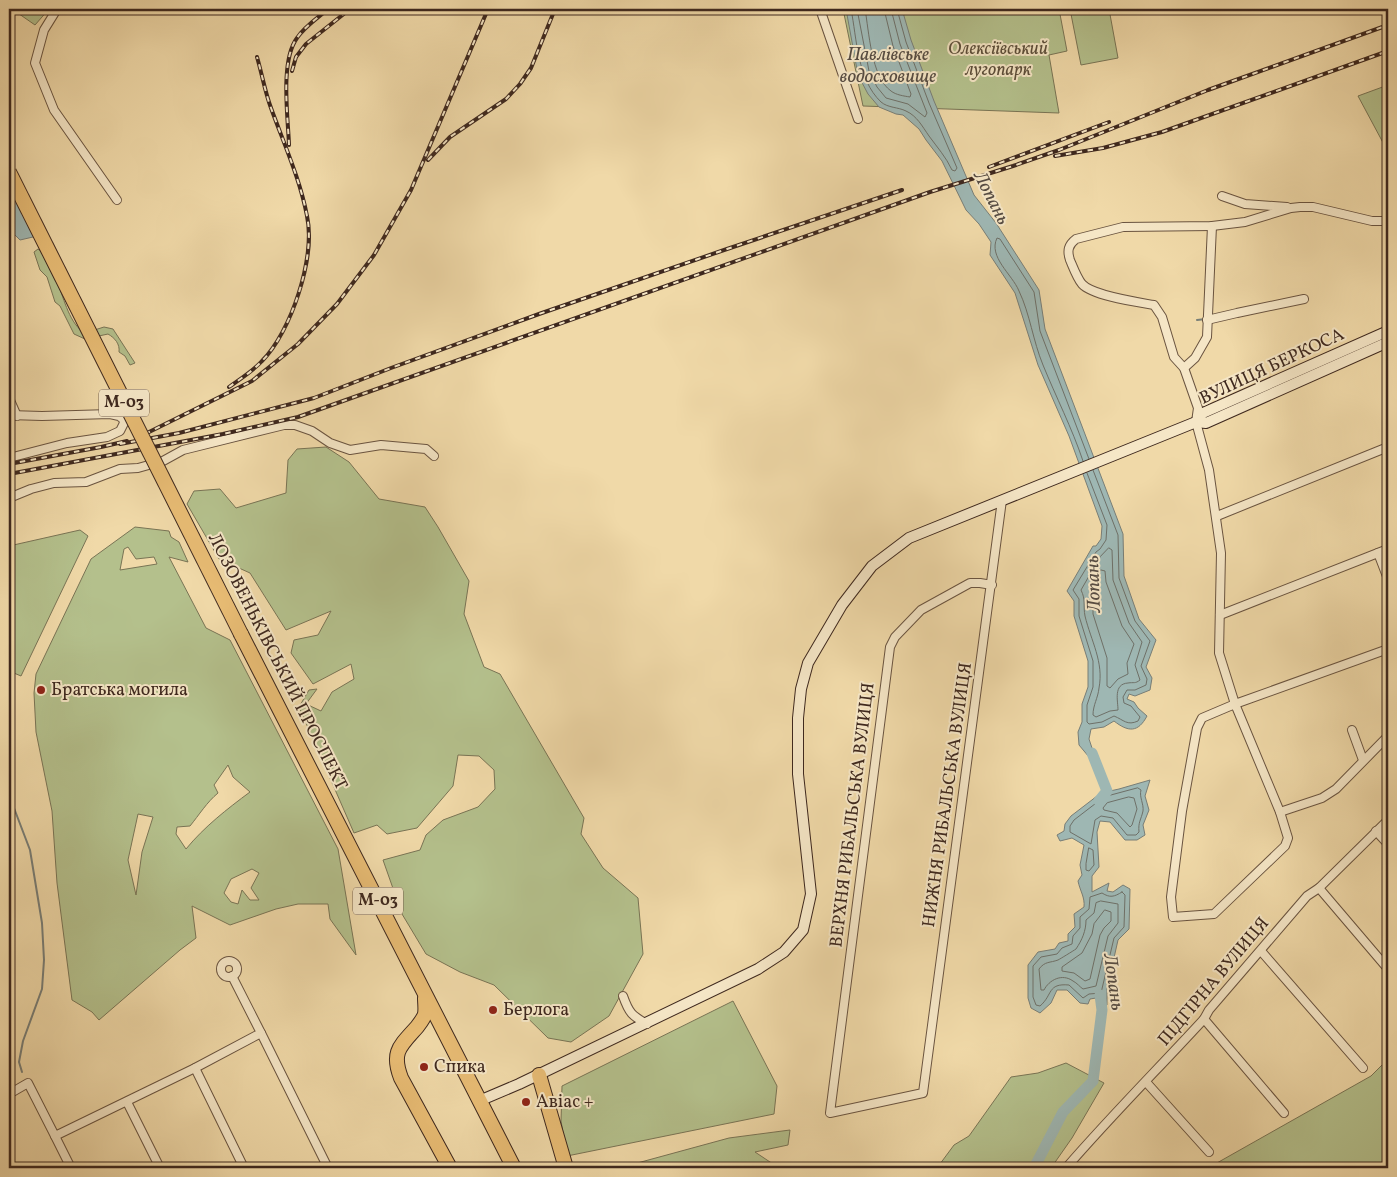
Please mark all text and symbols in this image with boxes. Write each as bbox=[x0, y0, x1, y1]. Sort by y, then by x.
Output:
park label: Олексіївський лугопарк bbox=[948, 37, 1048, 83]
water label: Павлівське водосховище bbox=[840, 42, 936, 90]
water label: Лопань bbox=[966, 166, 1016, 230]
street label: ВУЛИЦЯ БЕРКОСА bbox=[1195, 322, 1349, 412]
road number: М-03 bbox=[99, 389, 149, 416]
street label: ЛОЗОВЕНЬКІВСЬКИЙ ПРОСПЕКТ bbox=[201, 529, 353, 795]
water label: Лопань bbox=[1080, 555, 1108, 614]
street label: НИЖНЯ РИБАЛЬСЬКА ВУЛИЦЯ bbox=[917, 661, 979, 929]
place label: Братська могила bbox=[51, 678, 188, 703]
street label: ВЕРХНЯ РИБАЛЬСЬКА ВУЛИЦЯ bbox=[824, 681, 882, 949]
marker: Братська могила bbox=[35, 684, 47, 696]
road number: М-03 bbox=[353, 888, 403, 914]
street label: ПІДГІРНА ВУЛИЦЯ bbox=[1153, 912, 1275, 1052]
water label: Лопань bbox=[1096, 951, 1130, 1012]
place label: Берлога bbox=[503, 998, 569, 1023]
marker: Берлога bbox=[487, 1004, 499, 1016]
place label: Спика bbox=[434, 1055, 486, 1080]
marker: Спика bbox=[418, 1061, 430, 1073]
place label: Авiас + bbox=[536, 1090, 594, 1115]
marker: Авiас + bbox=[520, 1096, 532, 1108]

